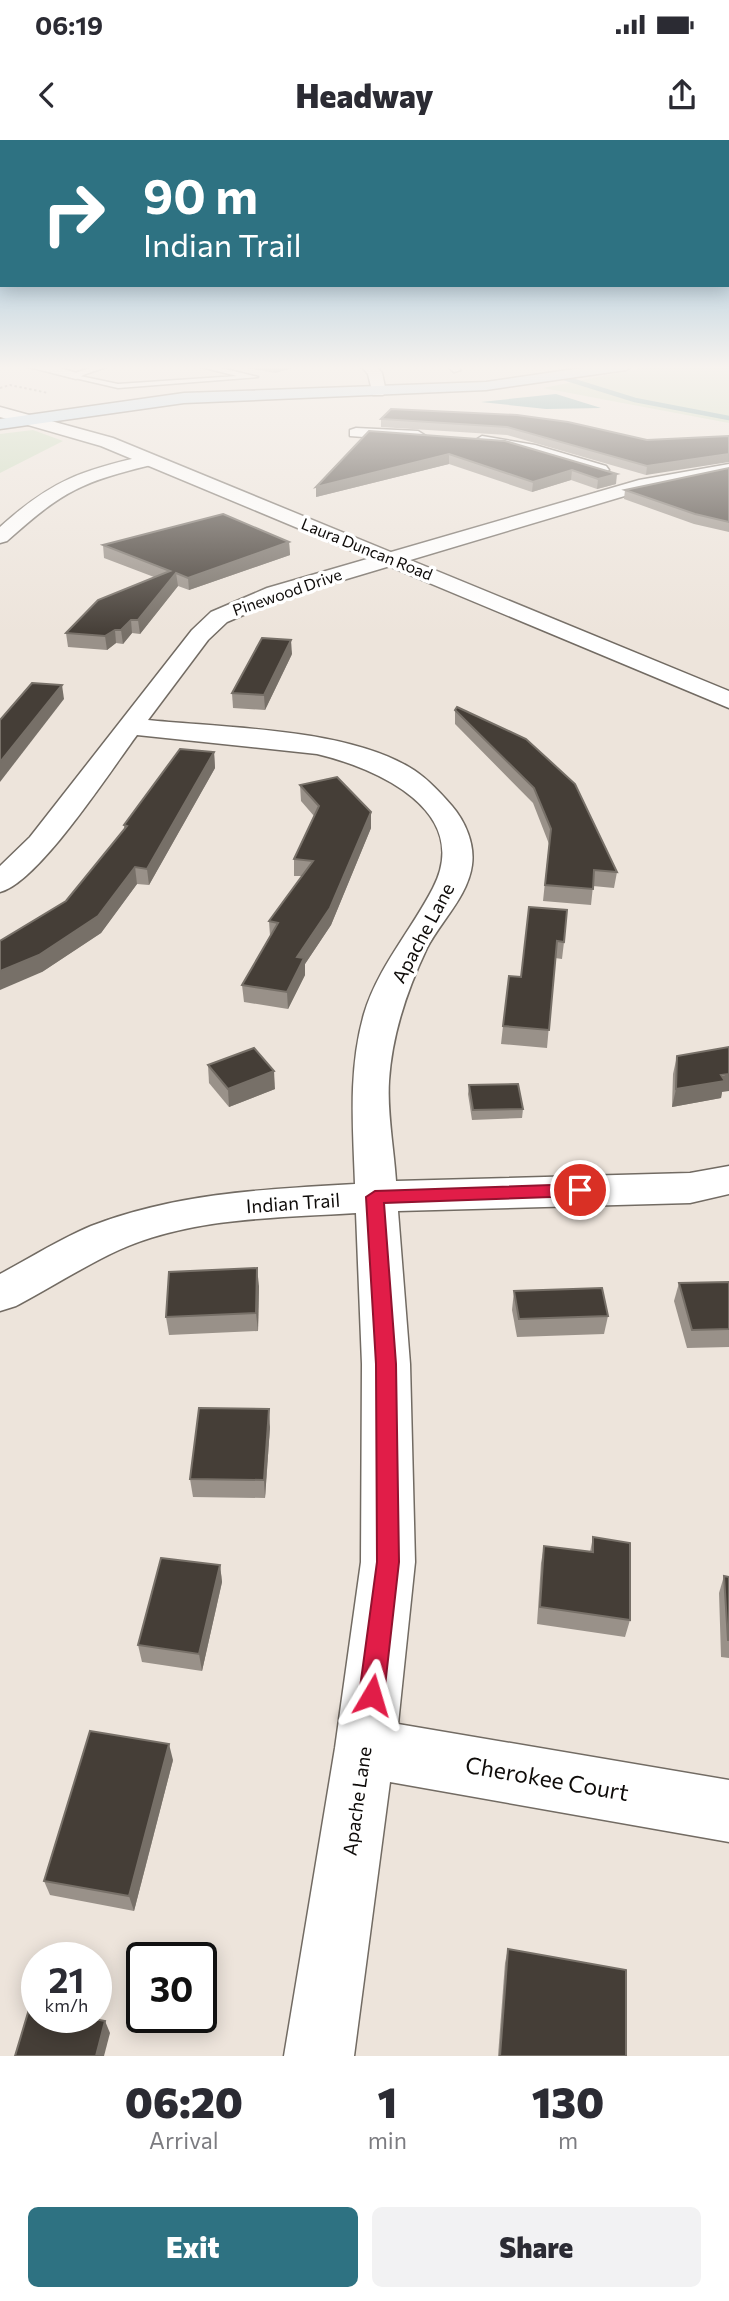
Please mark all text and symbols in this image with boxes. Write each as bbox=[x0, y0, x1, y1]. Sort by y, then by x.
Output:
text: 06:19 bbox=[35, 9, 103, 40]
text: Headway bbox=[296, 75, 433, 115]
icon: back bbox=[28, 76, 66, 114]
icon: share bbox=[663, 76, 701, 114]
text: 90 m bbox=[143, 164, 258, 224]
icon: right bbox=[28, 168, 119, 259]
text: Indian Trail bbox=[143, 224, 302, 264]
street label: Laura Duncan Road bbox=[299, 514, 436, 584]
street label: Pinewood Drive bbox=[230, 564, 344, 619]
street label: Apache Lane bbox=[387, 879, 459, 987]
pin bbox=[550, 1160, 610, 1220]
icon: arrive bbox=[561, 1171, 599, 1209]
street label: Indian Trail bbox=[245, 1188, 341, 1217]
position arrow bbox=[335, 1658, 409, 1732]
street label: Apache Lane bbox=[337, 1745, 376, 1857]
street label: Cherokee Court bbox=[463, 1750, 631, 1806]
speed limit sign: 30 bbox=[126, 1942, 217, 2033]
text: 21 bbox=[49, 1957, 84, 2000]
text: km/h bbox=[45, 1994, 88, 2016]
text: 06:20 bbox=[125, 2075, 243, 2127]
text: 1 bbox=[378, 2075, 397, 2127]
text: 130 bbox=[532, 2075, 604, 2127]
text: Arrival bbox=[149, 2126, 219, 2154]
text: min bbox=[368, 2126, 407, 2154]
text: m bbox=[558, 2126, 578, 2154]
button: Exit bbox=[28, 2207, 358, 2287]
button: Share bbox=[372, 2207, 701, 2287]

